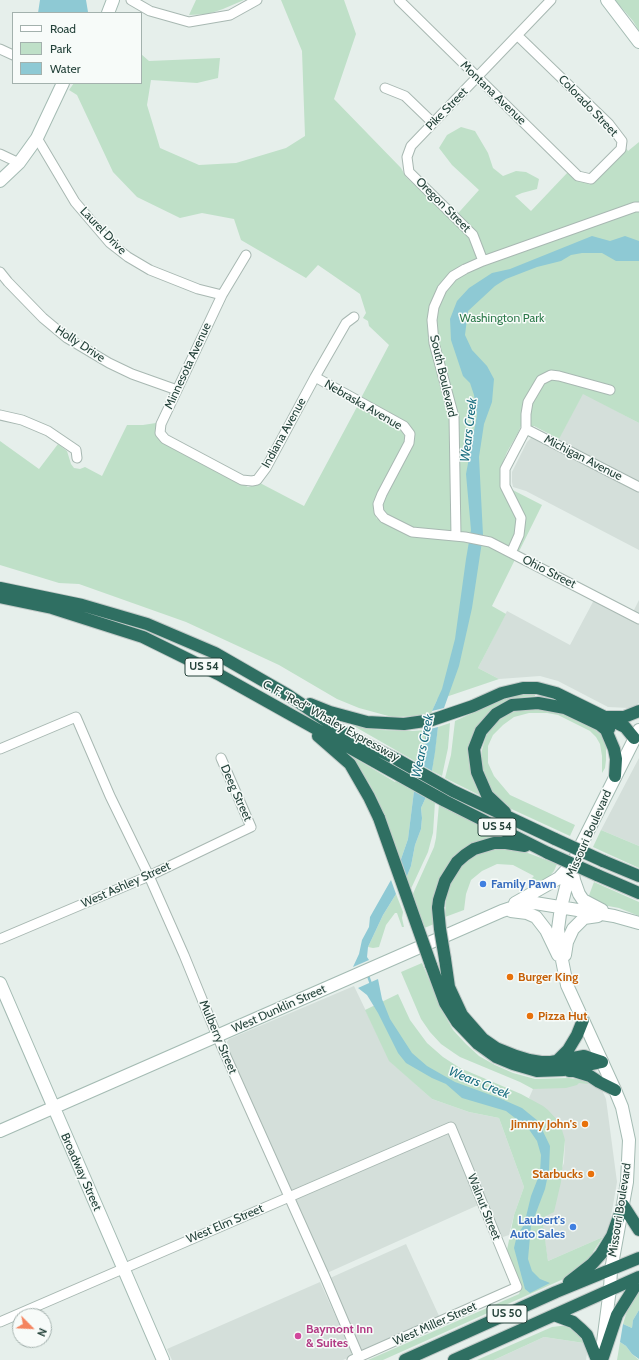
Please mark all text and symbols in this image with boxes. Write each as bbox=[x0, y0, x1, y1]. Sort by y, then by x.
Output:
legend bbox=[12, 12, 142, 84]
text: Road bbox=[50, 21, 76, 36]
text: Park bbox=[50, 41, 72, 56]
street label: Montana Avenue bbox=[457, 58, 529, 128]
text: Water bbox=[50, 61, 80, 76]
street label: Colorado Street bbox=[555, 72, 621, 140]
street label: Pike Street bbox=[423, 85, 471, 133]
street label: Oregon Street bbox=[413, 175, 473, 235]
street label: Laurel Drive bbox=[77, 204, 129, 258]
park label: Washington Park bbox=[460, 311, 544, 325]
street label: Minnesota Avenue bbox=[162, 320, 214, 412]
street label: Holly Drive bbox=[53, 323, 107, 365]
street label: South Boulevard bbox=[427, 333, 459, 419]
street label: Nebraska Avenue bbox=[322, 377, 404, 433]
street label: Indiana Avenue bbox=[259, 395, 309, 471]
water label: Wears Creek bbox=[457, 397, 481, 463]
street label: Michigan Avenue bbox=[541, 432, 625, 484]
street label: Ohio Street bbox=[520, 552, 578, 592]
road number: US 54 bbox=[185, 658, 223, 676]
street label: C. F. “Red” Whaley Expressway bbox=[260, 677, 402, 765]
water label: Wears Creek bbox=[409, 713, 437, 779]
street label: Deeg Street bbox=[217, 762, 255, 824]
street label: Missouri Boulevard bbox=[563, 788, 615, 880]
road number: US 54 bbox=[478, 818, 516, 836]
street label: West Ashley Street bbox=[79, 859, 173, 911]
place label: Family Pawn bbox=[491, 877, 556, 891]
marker: Family Pawn bbox=[478, 879, 488, 889]
place label: Burger King bbox=[518, 970, 578, 984]
marker: Burger King bbox=[505, 972, 515, 982]
street label: West Dunklin Street bbox=[230, 982, 328, 1036]
street label: Mulberry Street bbox=[196, 998, 240, 1076]
place label: Pizza Hut bbox=[538, 1009, 587, 1023]
marker: Pizza Hut bbox=[525, 1011, 535, 1021]
water label: Wears Creek bbox=[446, 1064, 512, 1102]
place label: Jimmy John's bbox=[511, 1117, 577, 1131]
marker: Jimmy John's bbox=[580, 1119, 590, 1129]
street label: Broadway Street bbox=[57, 1131, 105, 1213]
street label: Missouri Boulevard bbox=[605, 1162, 635, 1258]
place label: Starbucks bbox=[532, 1167, 583, 1181]
marker: Starbucks bbox=[586, 1169, 596, 1179]
street label: Walnut Street bbox=[464, 1172, 504, 1242]
street label: West Elm Street bbox=[184, 1201, 266, 1247]
place label: Laubert's Auto Sales bbox=[510, 1213, 565, 1241]
marker: Laubert's Auto Sales bbox=[568, 1222, 578, 1232]
street label: West Miller Street bbox=[391, 1299, 479, 1349]
road number: US 50 bbox=[487, 1305, 527, 1323]
north arrow bbox=[12, 1308, 52, 1348]
place label: Baymont Inn & Suites bbox=[306, 1322, 373, 1350]
text: N bbox=[34, 1326, 50, 1339]
marker: Baymont Inn & Suites bbox=[293, 1331, 303, 1341]

